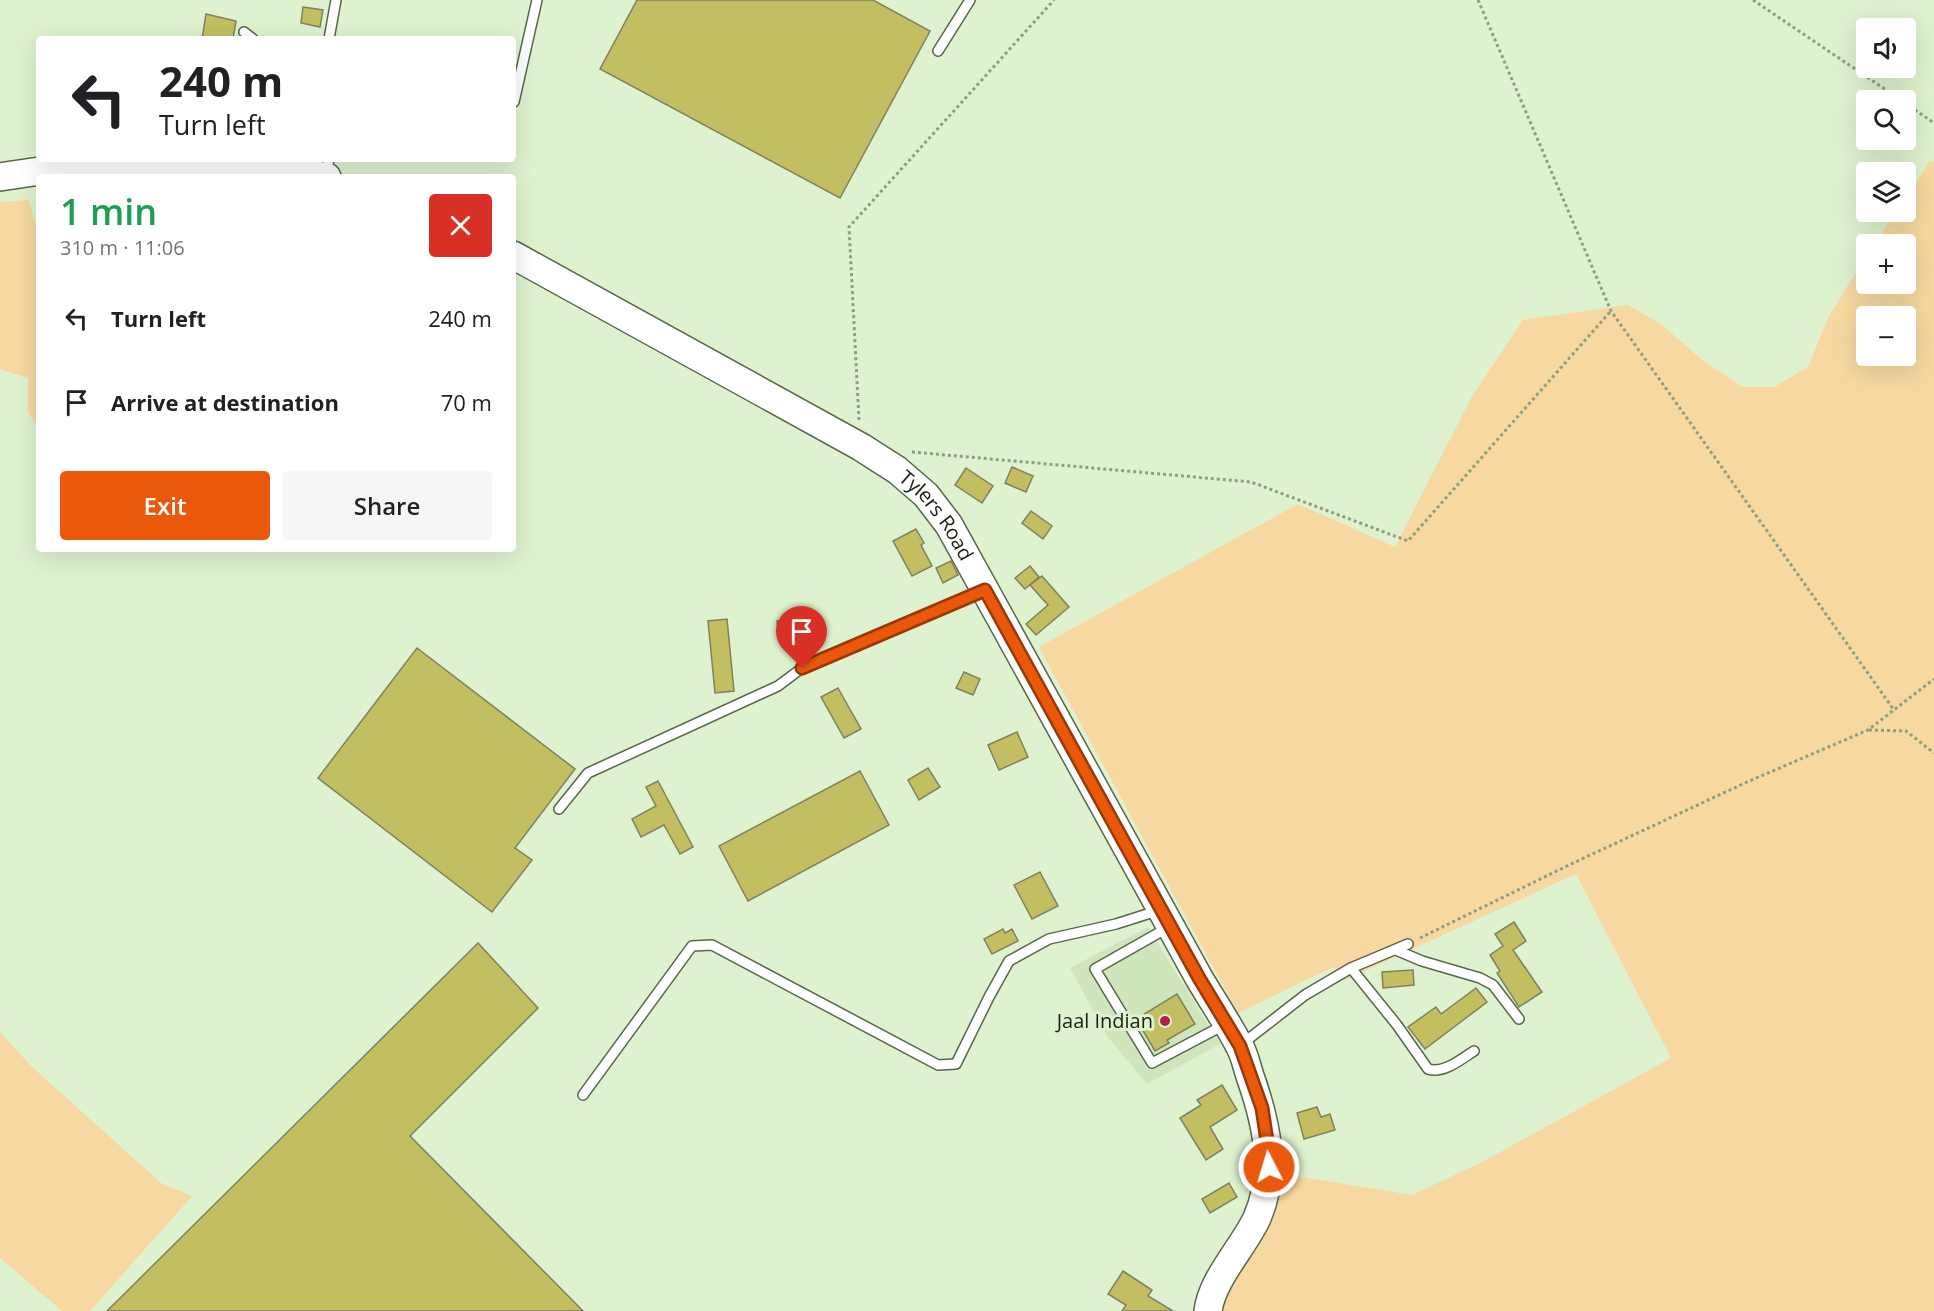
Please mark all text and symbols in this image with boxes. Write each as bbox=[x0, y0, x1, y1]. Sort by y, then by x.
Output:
map controls bbox=[1856, 18, 1916, 366]
button: sound bbox=[1856, 18, 1916, 78]
text: 240 m bbox=[159, 52, 283, 109]
icon: left bbox=[60, 60, 138, 138]
button: search bbox=[1856, 90, 1916, 150]
text: Turn left bbox=[159, 106, 266, 143]
button: layers bbox=[1856, 162, 1916, 222]
text: 1 min bbox=[60, 187, 157, 236]
button: close bbox=[429, 194, 492, 257]
text: 310 m · 11:06 bbox=[60, 234, 185, 261]
button: + bbox=[1856, 234, 1916, 294]
icon: left bbox=[60, 302, 93, 335]
text: Turn left bbox=[111, 303, 206, 333]
text: 240 m bbox=[428, 303, 492, 333]
button: − bbox=[1856, 306, 1916, 366]
icon: arrive bbox=[60, 386, 93, 419]
text: Arrive at destination bbox=[111, 387, 339, 417]
text: 70 m bbox=[441, 387, 492, 417]
street label: Tylers Road bbox=[894, 464, 980, 565]
button: Exit bbox=[60, 471, 270, 540]
button: Share bbox=[282, 471, 492, 540]
pin bbox=[776, 606, 827, 668]
icon: arrive bbox=[785, 615, 818, 648]
place label: Jaal Indian bbox=[1055, 1007, 1153, 1034]
marker: Jaal Indian bbox=[1158, 1014, 1172, 1028]
position arrow bbox=[1237, 1135, 1301, 1199]

